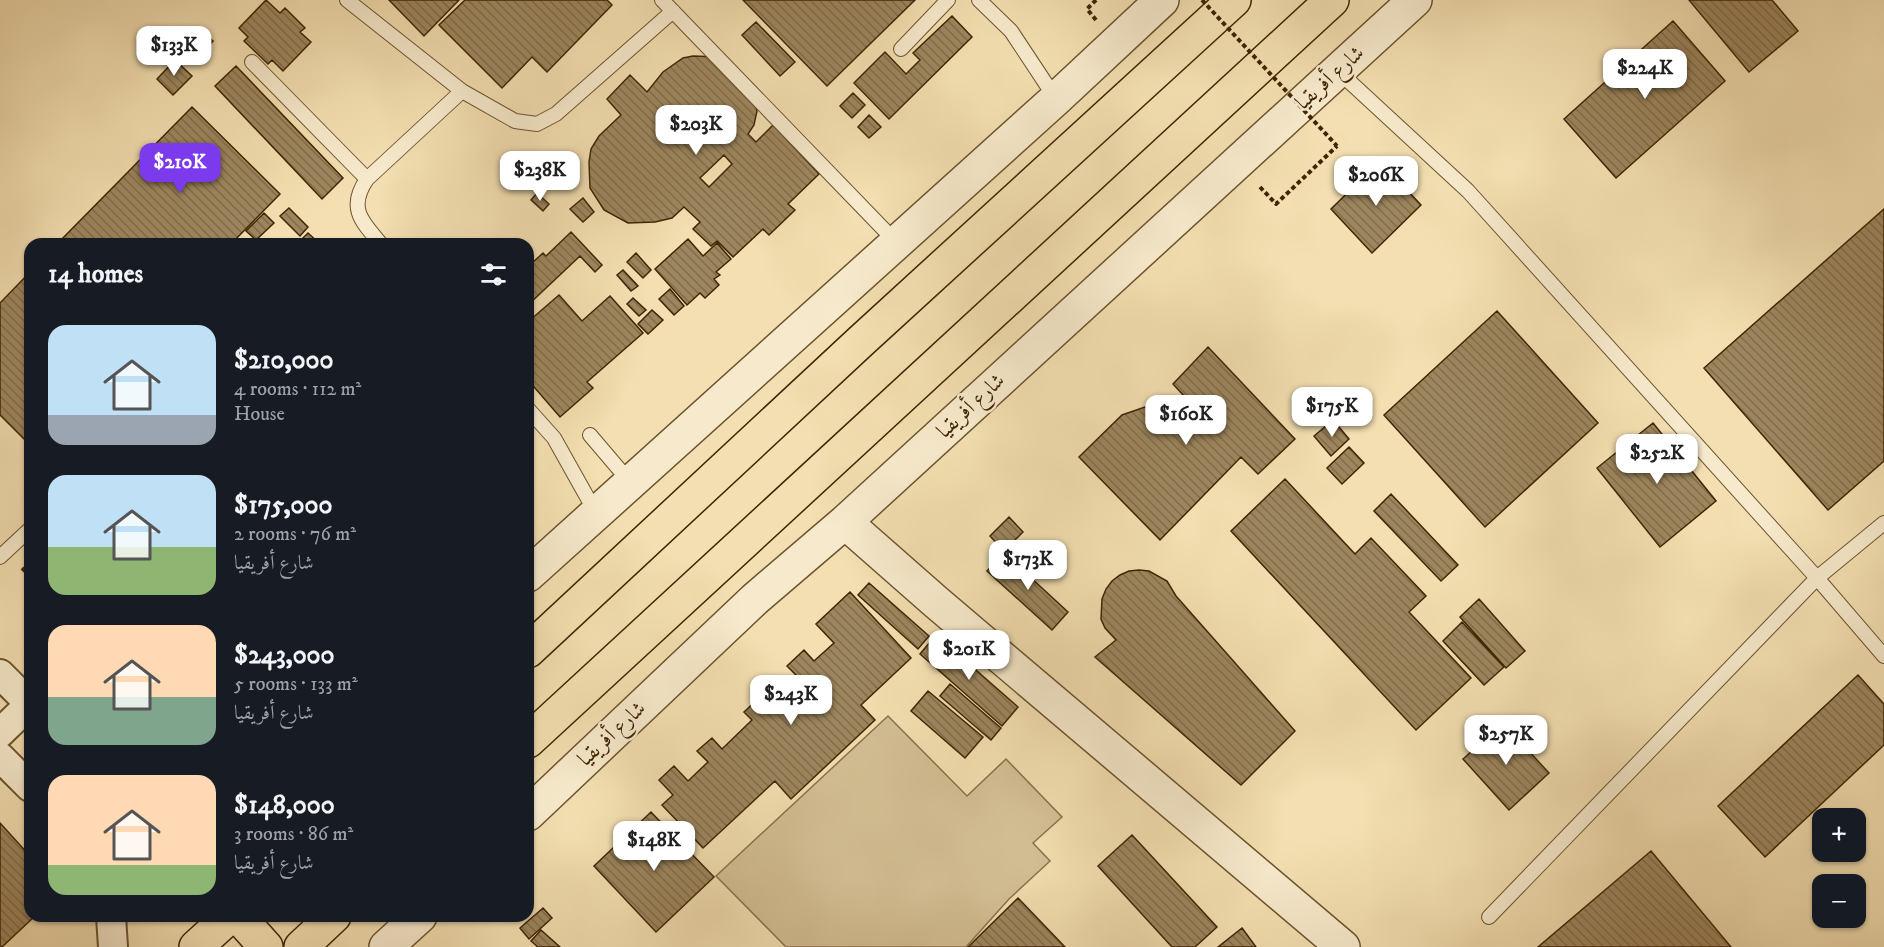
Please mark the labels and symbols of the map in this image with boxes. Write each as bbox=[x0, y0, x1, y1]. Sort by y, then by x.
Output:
pin: $133K bbox=[132, 26, 216, 77]
street label: شارع أفريقيا bbox=[1288, 38, 1372, 119]
pin: $224K bbox=[1603, 49, 1687, 100]
pin: $203K bbox=[654, 105, 738, 156]
pin: $210K bbox=[138, 143, 222, 194]
pin: $238K bbox=[498, 151, 582, 202]
pin: $206K bbox=[1334, 156, 1418, 207]
street label: شارع أفريقيا bbox=[929, 366, 1013, 447]
pin: $175K bbox=[1290, 387, 1374, 438]
pin: $160K bbox=[1144, 395, 1228, 446]
pin: $252K bbox=[1615, 434, 1699, 485]
pin: $173K bbox=[986, 540, 1070, 591]
pin: $201K bbox=[927, 630, 1011, 681]
pin: $243K bbox=[749, 675, 833, 726]
street label: شارع أفريقيا bbox=[570, 694, 654, 775]
pin: $257K bbox=[1464, 715, 1548, 766]
pin: $148K bbox=[612, 821, 696, 872]

